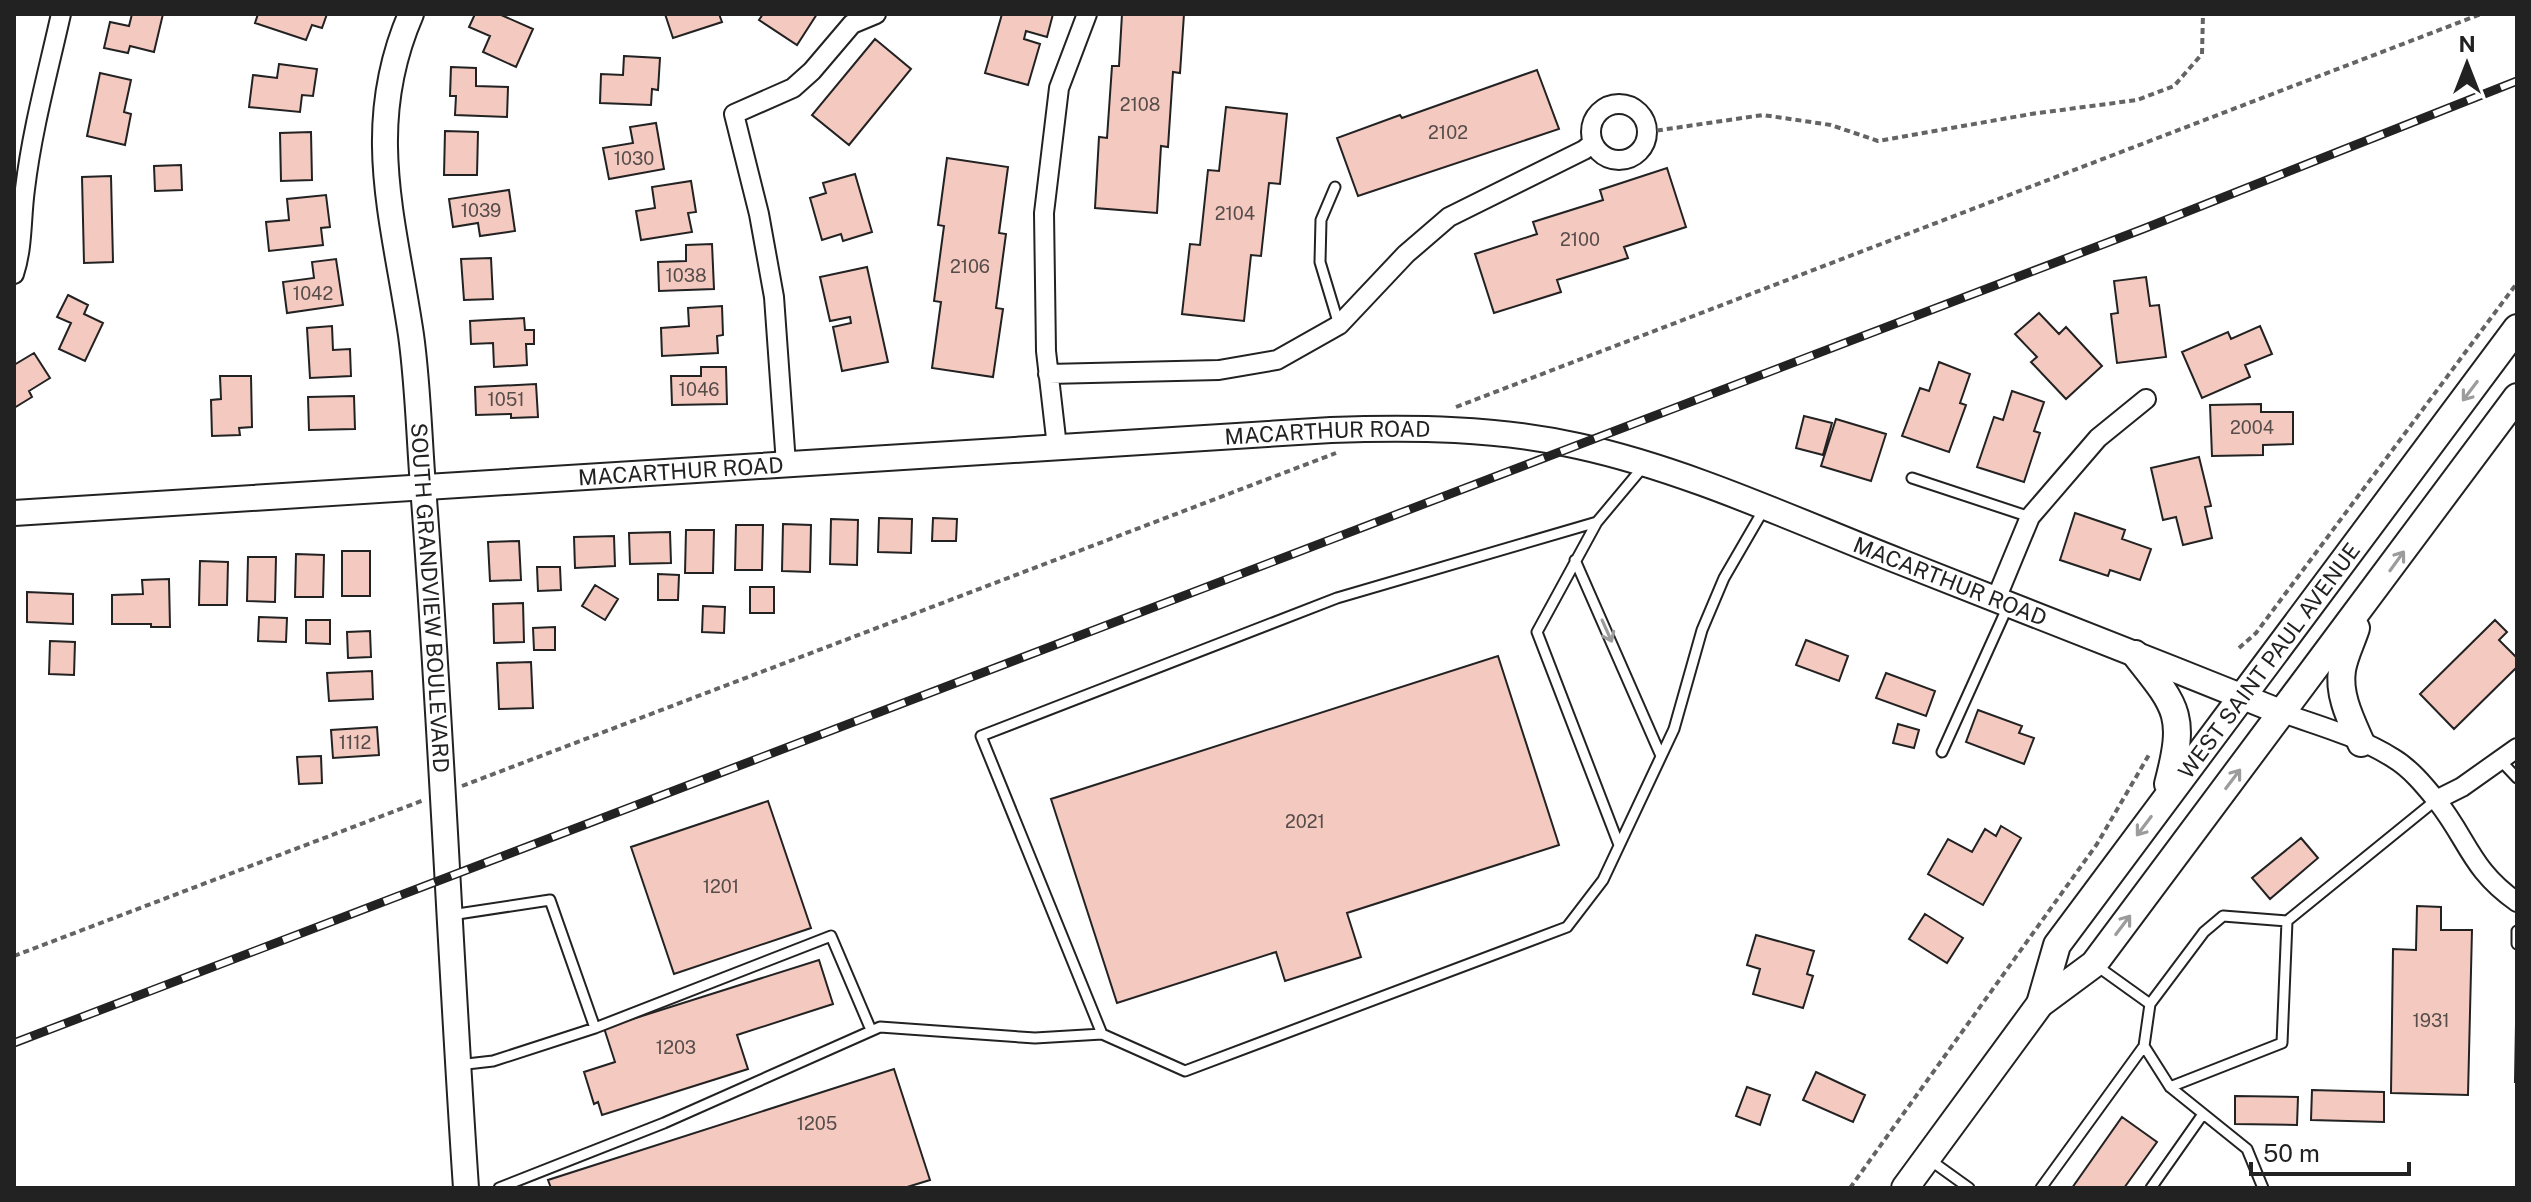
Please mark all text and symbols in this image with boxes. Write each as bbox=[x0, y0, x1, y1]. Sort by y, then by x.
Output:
north arrow bbox=[2427, 24, 2507, 104]
text: N bbox=[2458, 31, 2476, 57]
house number: 2108 bbox=[1120, 94, 1160, 115]
house number: 2102 bbox=[1428, 122, 1468, 143]
house number: 1030 bbox=[614, 148, 654, 169]
house number: 1039 bbox=[461, 200, 501, 221]
house number: 2104 bbox=[1215, 203, 1255, 224]
house number: 2100 bbox=[1560, 229, 1600, 250]
house number: 2106 bbox=[950, 256, 990, 277]
house number: 1038 bbox=[665, 265, 707, 286]
house number: 1042 bbox=[293, 283, 333, 304]
house number: 1046 bbox=[679, 379, 719, 400]
one-way arrow bbox=[2462, 380, 2479, 401]
house number: 1051 bbox=[487, 389, 525, 410]
street label: MACARTHUR ROAD bbox=[1224, 416, 1431, 450]
house number: 2004 bbox=[2230, 417, 2274, 438]
street label: SOUTH GRANDVIEW BOULEVARD bbox=[406, 422, 455, 773]
street label: MACARTHUR ROAD bbox=[577, 452, 784, 490]
street label: MACARTHUR ROAD bbox=[1850, 531, 2051, 631]
street label: WEST SAINT PAUL AVENUE bbox=[2173, 538, 2365, 784]
one-way arrow bbox=[2388, 550, 2405, 572]
one-way arrow bbox=[1600, 618, 1615, 643]
house number: 1112 bbox=[339, 732, 371, 753]
one-way arrow bbox=[2225, 769, 2242, 790]
house number: 2021 bbox=[1285, 811, 1325, 832]
one-way arrow bbox=[2135, 814, 2152, 836]
house number: 1201 bbox=[703, 876, 739, 897]
one-way arrow bbox=[2115, 915, 2132, 936]
house number: 1931 bbox=[2412, 1010, 2450, 1031]
house number: 1203 bbox=[656, 1037, 696, 1058]
house number: 1205 bbox=[797, 1113, 837, 1134]
scale bar bbox=[2251, 1126, 2409, 1176]
text: 50 m bbox=[2263, 1139, 2320, 1167]

